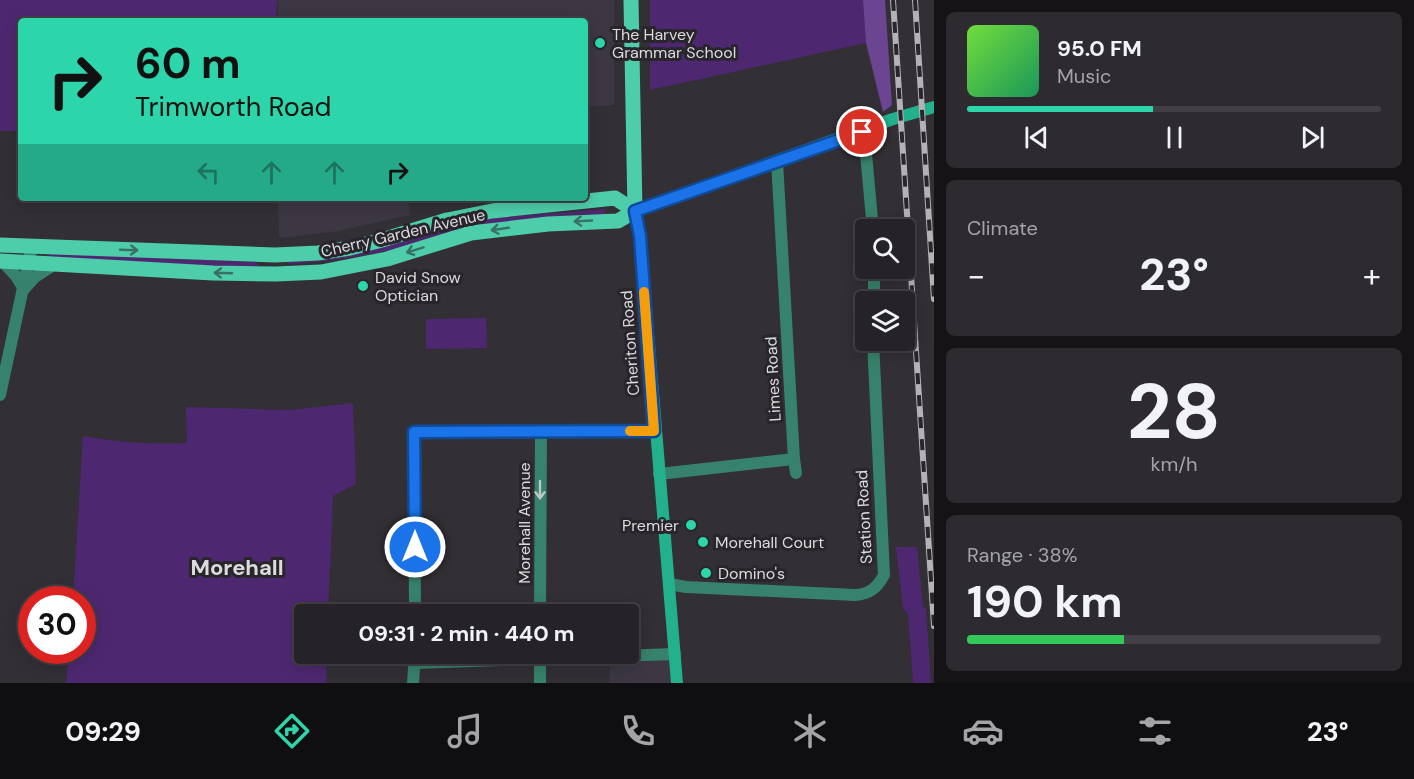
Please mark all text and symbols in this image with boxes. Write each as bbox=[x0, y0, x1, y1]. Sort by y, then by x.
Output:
place label: The Harvey Grammar School bbox=[612, 24, 736, 63]
text: 95.0 FM bbox=[1057, 34, 1142, 63]
text: 60 m bbox=[135, 36, 241, 91]
marker: The Harvey Grammar School bbox=[593, 36, 607, 50]
icon: right bbox=[36, 42, 114, 120]
text: Music bbox=[1057, 63, 1112, 89]
text: Trimworth Road bbox=[135, 89, 331, 124]
pin bbox=[836, 106, 887, 157]
icon: arrive bbox=[845, 115, 878, 148]
icon: previous bbox=[1020, 121, 1053, 154]
icon: pause bbox=[1158, 121, 1191, 154]
icon: next bbox=[1296, 121, 1329, 154]
icon: left bbox=[192, 156, 225, 189]
icon: ahead bbox=[255, 156, 288, 189]
icon: ahead bbox=[318, 156, 351, 189]
icon: right bbox=[381, 156, 414, 189]
street label: Cherry Garden Avenue bbox=[319, 204, 487, 262]
text: Climate bbox=[967, 215, 1038, 241]
one-way arrow bbox=[574, 216, 594, 227]
map controls bbox=[855, 219, 915, 351]
button: search bbox=[855, 219, 915, 279]
one-way arrow bbox=[491, 224, 511, 235]
one-way arrow bbox=[118, 244, 138, 256]
one-way arrow bbox=[406, 245, 425, 256]
text: 23° bbox=[1139, 245, 1209, 304]
text: − bbox=[967, 254, 985, 297]
text: + bbox=[1363, 254, 1381, 297]
place label: David Snow Optician bbox=[375, 267, 461, 306]
one-way arrow bbox=[214, 268, 234, 279]
marker: David Snow Optician bbox=[356, 279, 370, 293]
street label: Cheriton Road bbox=[616, 290, 644, 396]
button: layers bbox=[855, 291, 915, 351]
street label: Limes Road bbox=[760, 336, 786, 422]
text: 28 bbox=[1127, 361, 1221, 462]
text: km/h bbox=[1150, 451, 1198, 477]
street label: Morehall Avenue bbox=[514, 462, 535, 584]
street label: Station Road bbox=[851, 469, 877, 565]
one-way arrow bbox=[534, 479, 546, 499]
position arrow bbox=[383, 515, 447, 579]
place label: Premier bbox=[622, 515, 679, 536]
marker: Premier bbox=[684, 518, 698, 532]
place label: Morehall Court bbox=[715, 532, 824, 553]
marker: Morehall Court bbox=[696, 535, 710, 549]
text: Range · 38% bbox=[967, 542, 1077, 568]
district label: Morehall bbox=[190, 553, 284, 582]
place label: Domino's bbox=[718, 563, 785, 584]
marker: Domino's bbox=[699, 566, 713, 580]
text: 190 km bbox=[967, 572, 1123, 631]
speed limit sign: 30 bbox=[18, 586, 96, 664]
text: 09:31 · 2 min · 440 m bbox=[358, 619, 575, 648]
icon: directions bbox=[271, 710, 313, 752]
icon: music bbox=[444, 710, 486, 752]
icon: phone bbox=[617, 710, 659, 752]
icon: climate bbox=[789, 710, 831, 752]
icon: car bbox=[962, 710, 1004, 752]
icon: filters bbox=[1134, 710, 1176, 752]
text: 09:29 bbox=[65, 714, 141, 749]
text: 23° bbox=[1307, 714, 1349, 749]

